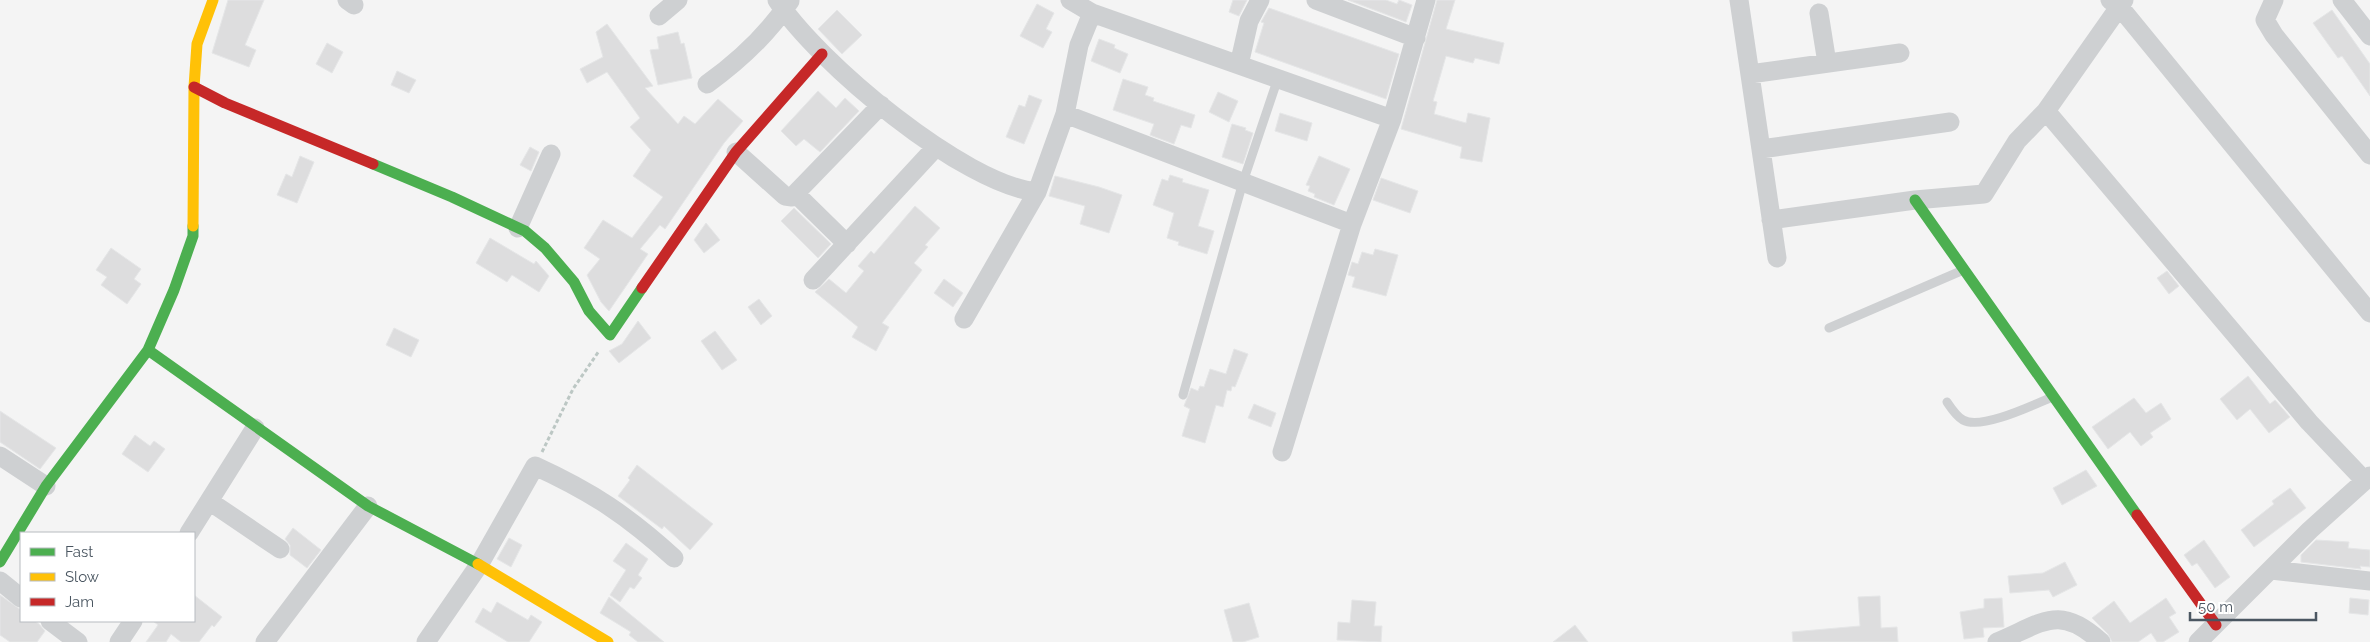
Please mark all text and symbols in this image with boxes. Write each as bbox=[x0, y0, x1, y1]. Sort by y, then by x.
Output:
legend bbox=[20, 532, 195, 622]
text: Fast bbox=[65, 543, 93, 561]
text: Slow bbox=[65, 568, 99, 586]
scale bar bbox=[2190, 590, 2316, 622]
text: Jam bbox=[65, 593, 94, 611]
text: 50 m bbox=[2198, 598, 2233, 616]

